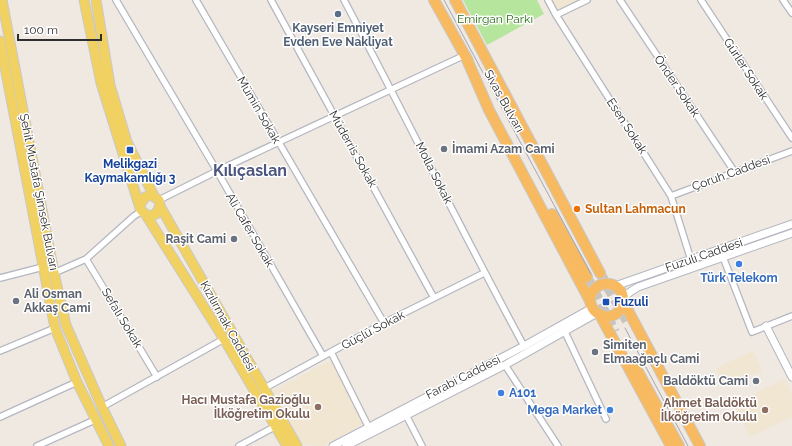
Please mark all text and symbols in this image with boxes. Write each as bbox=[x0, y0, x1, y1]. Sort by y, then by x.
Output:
marker: Kayseri Emniyet Evden Eve Nakliyat bbox=[333, 9, 343, 19]
park label: Emirgan Parkı bbox=[457, 12, 533, 26]
scale bar bbox=[18, 16, 101, 42]
place label: Kayseri Emniyet Evden Eve Nakliyat bbox=[283, 21, 393, 49]
text: 100 m bbox=[24, 23, 58, 37]
street label: Gürler Sokak bbox=[721, 35, 772, 103]
street label: Önder Sokak bbox=[651, 53, 703, 120]
street label: Sivas Bulvarı bbox=[481, 67, 527, 135]
street label: Mümin Sokak bbox=[234, 74, 284, 147]
street label: Esen Sokak bbox=[604, 95, 651, 157]
street label: Müderris Sokak bbox=[326, 108, 380, 190]
street label: Şehit Mustafa Şimsek Bulvarı bbox=[17, 112, 61, 272]
street label: Molla Sokak bbox=[412, 140, 456, 207]
place label: İmami Azam Cami bbox=[452, 141, 555, 156]
marker: İmami Azam Cami bbox=[439, 144, 449, 154]
marker: Melikgazi Kaymakamlığı 3 bbox=[125, 145, 135, 155]
street label: Çoruh Caddesi bbox=[690, 152, 772, 194]
place label: Melikgazi Kaymakamlığı 3 bbox=[84, 157, 176, 185]
district label: Kılıçaslan bbox=[213, 161, 287, 180]
street label: Ali Cafer Sokak bbox=[223, 190, 277, 270]
place label: Sultan Lahmacun bbox=[585, 202, 686, 216]
marker: Sultan Lahmacun bbox=[572, 204, 582, 214]
place label: Raşit Cami bbox=[165, 232, 226, 246]
marker: Raşit Cami bbox=[229, 234, 239, 244]
street label: Fuzuli Caddesi bbox=[663, 235, 745, 275]
marker: Türk Telekom bbox=[734, 259, 744, 269]
place label: Türk Telekom bbox=[700, 271, 778, 285]
street label: Kızılırmak Caddesi bbox=[197, 278, 259, 374]
street label: Sefalı Sokak bbox=[99, 286, 146, 351]
place label: Ali Osman Akkaş Cami bbox=[24, 287, 90, 315]
place label: Fuzuli bbox=[614, 295, 648, 309]
marker: Ali Osman Akkaş Cami bbox=[11, 296, 21, 306]
marker: Fuzuli bbox=[601, 297, 611, 307]
street label: Güçlü Sokak bbox=[339, 307, 407, 352]
place label: Simiten Elmaağaçlı Cami bbox=[603, 338, 699, 366]
marker: Simiten Elmaağaçlı Cami bbox=[590, 347, 600, 357]
street label: Farabi Caddesi bbox=[423, 352, 503, 402]
place label: Baldöktü Cami bbox=[663, 374, 748, 388]
marker: Baldöktü Cami bbox=[751, 376, 761, 386]
place label: A101 bbox=[509, 386, 536, 400]
marker: A101 bbox=[496, 388, 506, 398]
place label: Hacı Mustafa Gazioğlu İlköğretim Okulu bbox=[182, 393, 310, 421]
place label: Ahmet Baldöktü İlköğretim Okulu bbox=[661, 396, 757, 424]
marker: Hacı Mustafa Gazioğlu İlköğretim Okulu bbox=[313, 402, 323, 412]
place label: Mega Market bbox=[527, 403, 602, 417]
marker: Mega Market bbox=[605, 405, 615, 415]
marker: Ahmet Baldöktü İlköğretim Okulu bbox=[760, 405, 770, 415]

